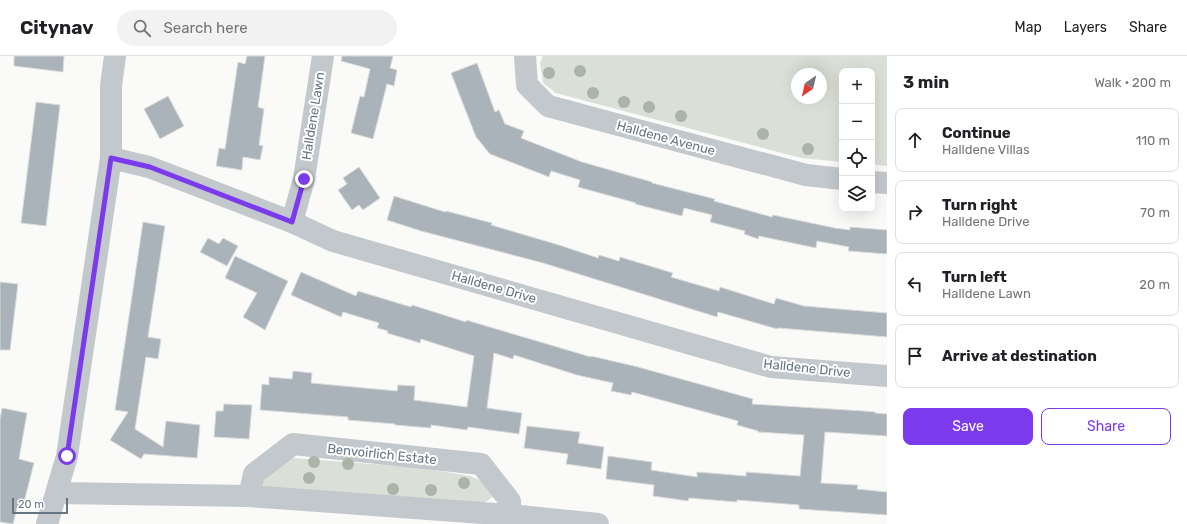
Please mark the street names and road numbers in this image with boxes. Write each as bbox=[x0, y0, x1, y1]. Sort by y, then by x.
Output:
street label: Halldene Lawn bbox=[299, 71, 327, 161]
street label: Halldene Avenue bbox=[615, 118, 717, 158]
street label: Halldene Drive bbox=[450, 268, 538, 306]
street label: Halldene Drive bbox=[763, 356, 851, 380]
street label: Benvoirlich Estate bbox=[327, 441, 437, 467]

